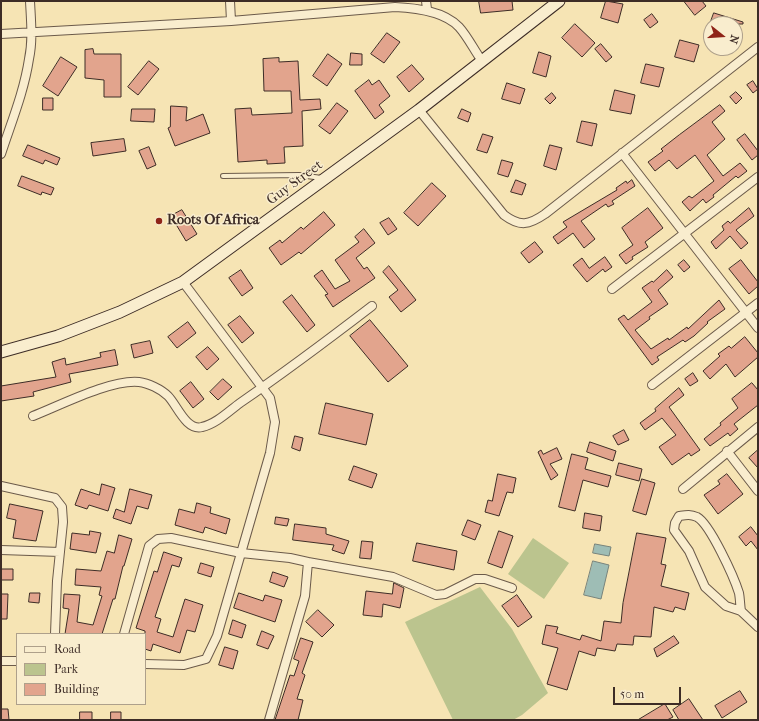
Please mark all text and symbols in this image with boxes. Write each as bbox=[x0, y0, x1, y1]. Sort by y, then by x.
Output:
north arrow bbox=[703, 16, 743, 56]
text: N bbox=[727, 33, 741, 45]
street label: Guy Street bbox=[264, 157, 326, 209]
place label: Roots Of Africa bbox=[167, 213, 259, 229]
marker: Roots Of Africa bbox=[154, 216, 164, 226]
legend bbox=[16, 633, 146, 705]
text: Road bbox=[54, 642, 81, 656]
text: Park bbox=[54, 662, 78, 676]
scale bar bbox=[615, 679, 683, 705]
text: Building bbox=[54, 682, 99, 696]
text: 50 m bbox=[620, 687, 644, 701]

